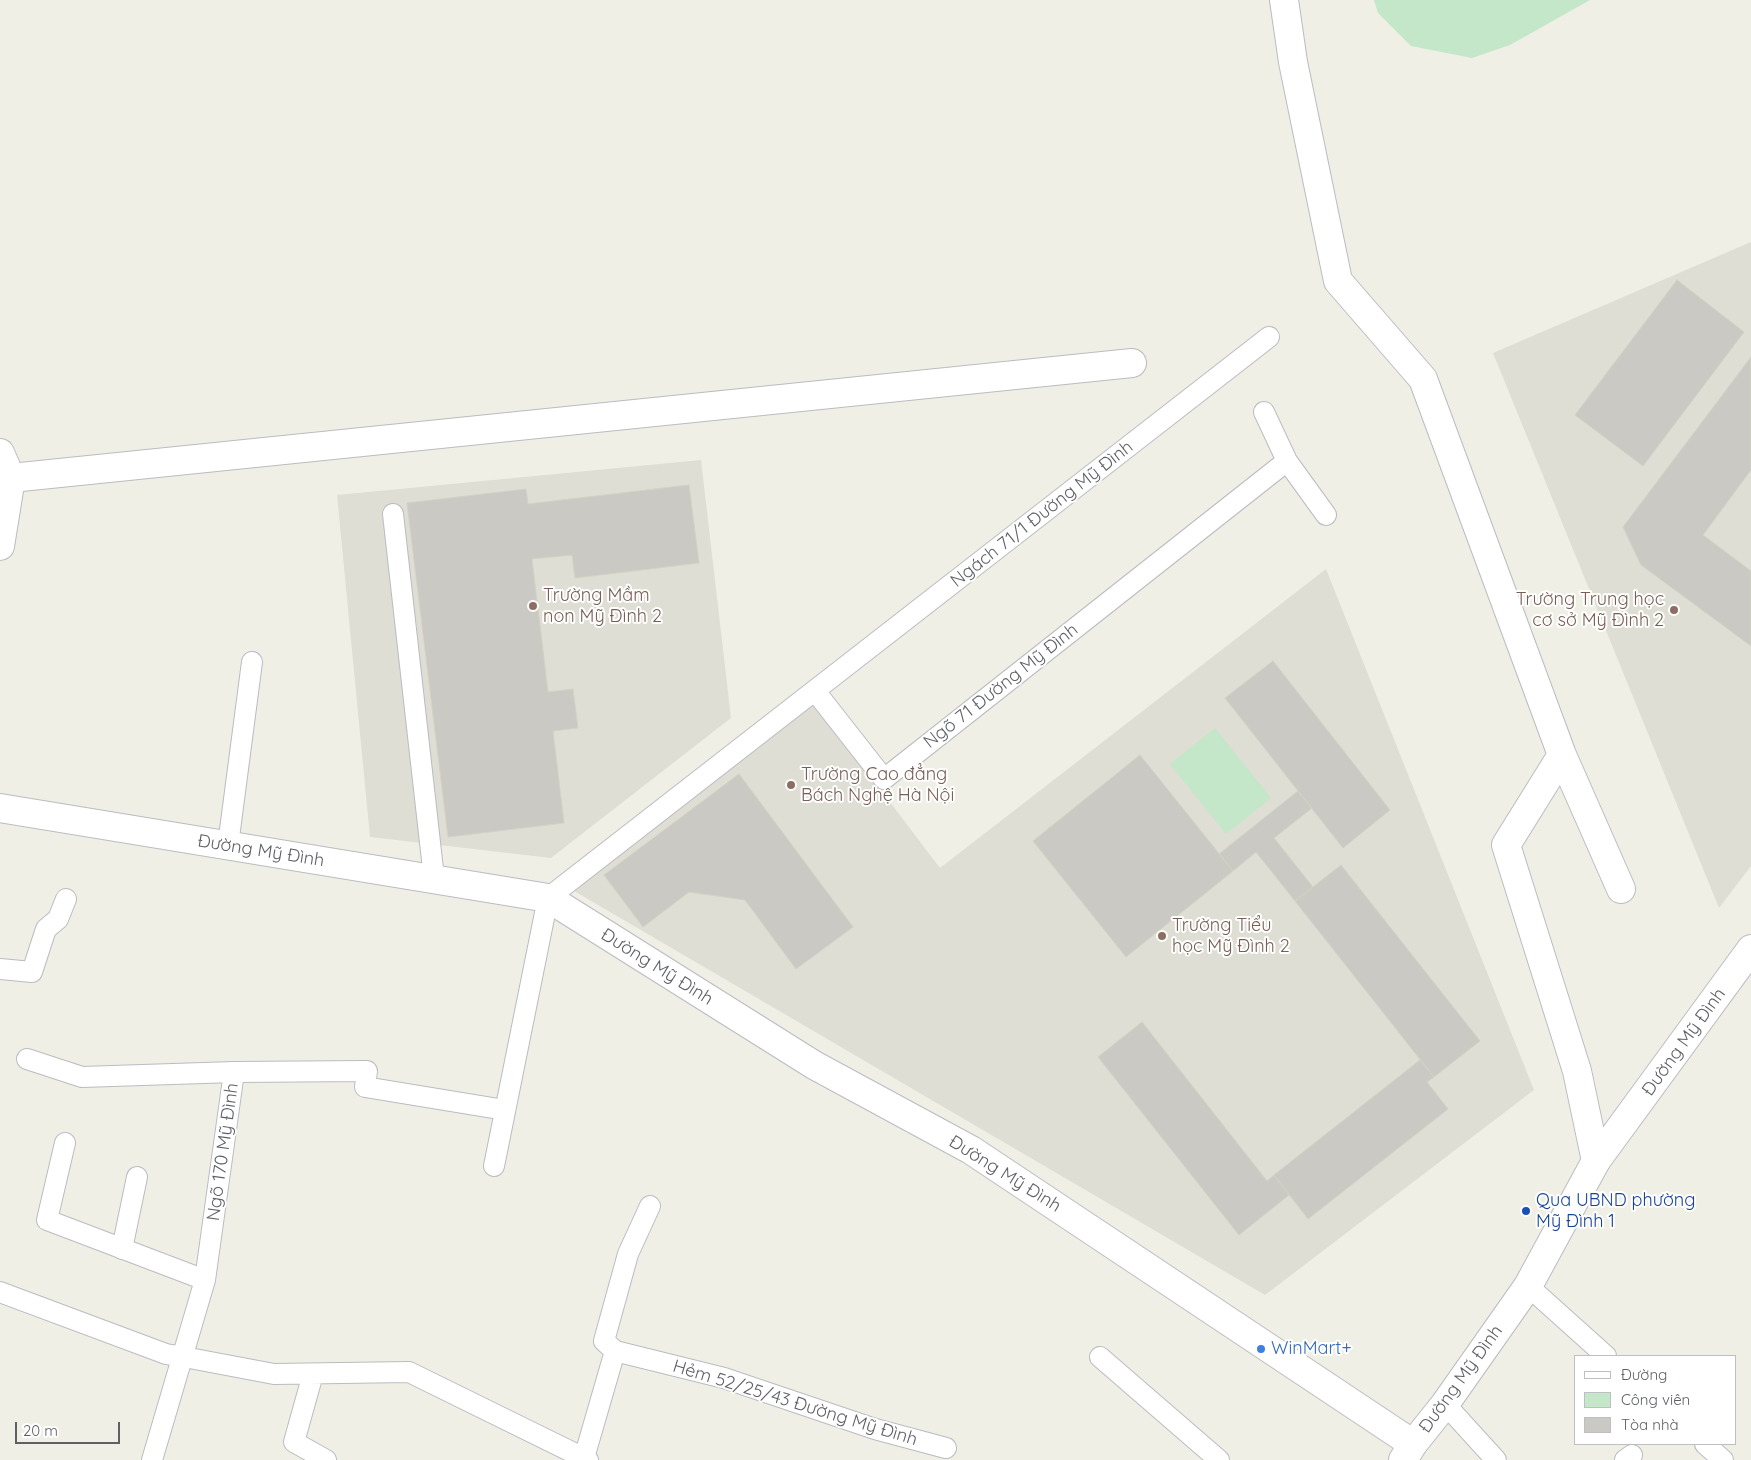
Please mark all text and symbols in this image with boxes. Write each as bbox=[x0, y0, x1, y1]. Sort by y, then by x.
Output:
street label: Ngách 71/1 Đường Mỹ Đình bbox=[947, 436, 1137, 592]
place label: Trường Mầm non Mỹ Đình 2 bbox=[543, 585, 662, 628]
place label: Trường Trung học cơ sở Mỹ Đình 2 bbox=[1516, 589, 1664, 632]
marker: Trường Mầm non Mỹ Đình 2 bbox=[527, 600, 539, 612]
marker: Trường Trung học cơ sở Mỹ Đình 2 bbox=[1668, 604, 1680, 616]
street label: Ngõ 71 Đường Mỹ Đình bbox=[920, 619, 1082, 753]
place label: Trường Cao đẳng Bách Nghệ Hà Nội bbox=[801, 764, 954, 806]
marker: Trường Cao đẳng Bách Nghệ Hà Nội bbox=[785, 779, 797, 791]
street label: Đường Mỹ Đình bbox=[196, 830, 326, 872]
place label: Trường Tiểu học Mỹ Đình 2 bbox=[1172, 915, 1290, 958]
street label: Đường Mỹ Đình bbox=[597, 924, 717, 1010]
marker: Trường Tiểu học Mỹ Đình 2 bbox=[1156, 930, 1168, 942]
street label: Đường Mỹ Đình bbox=[1638, 984, 1730, 1100]
street label: Ngõ 170 Mỹ Đình bbox=[203, 1082, 243, 1222]
street label: Đường Mỹ Đình bbox=[945, 1131, 1065, 1217]
place label: Qua UBND phường Mỹ Đình 1 bbox=[1536, 1190, 1695, 1232]
marker: Qua UBND phường Mỹ Đình 1 bbox=[1520, 1205, 1532, 1217]
street label: Đường Mỹ Đình bbox=[1415, 1321, 1507, 1437]
place label: WinMart+ bbox=[1271, 1338, 1352, 1360]
marker: WinMart+ bbox=[1255, 1343, 1267, 1355]
street label: Hẻm 52/25/43 Đường Mỹ Đình bbox=[670, 1355, 920, 1451]
legend bbox=[1574, 1355, 1736, 1445]
text: Đường bbox=[1621, 1365, 1667, 1384]
text: Công viên bbox=[1621, 1390, 1690, 1409]
scale bar bbox=[18, 1412, 122, 1444]
text: Tòa nhà bbox=[1621, 1415, 1679, 1434]
text: 20 m bbox=[23, 1421, 58, 1440]

